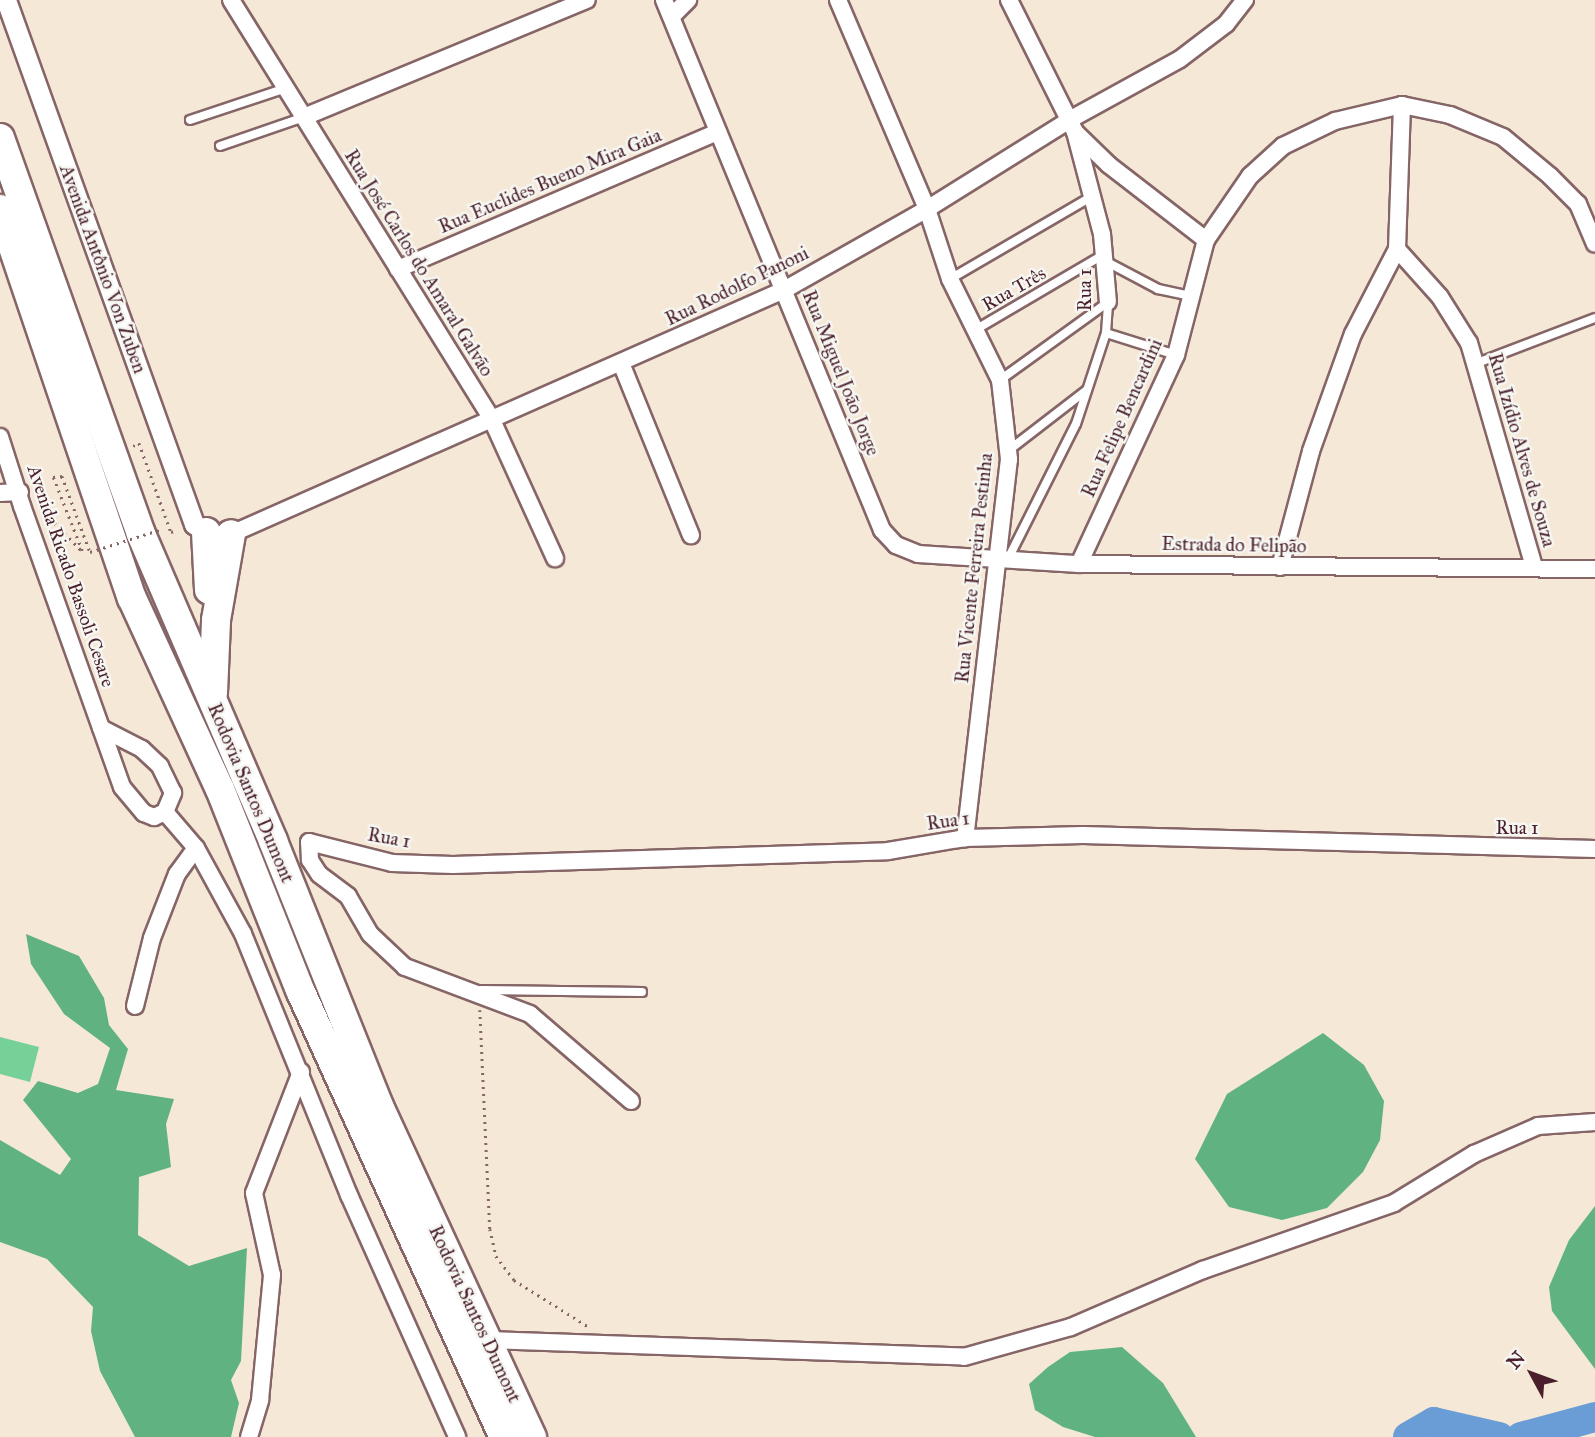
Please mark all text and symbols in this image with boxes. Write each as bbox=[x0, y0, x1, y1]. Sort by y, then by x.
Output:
street label: Rua Euclides Bueno Mira Gaia bbox=[435, 124, 665, 238]
street label: Rua José Carlos do Amaral Galvão bbox=[340, 145, 498, 381]
street label: Avenida Antônio Von Zuben bbox=[55, 162, 151, 376]
street label: Rua Rodolfo Panoni bbox=[662, 241, 812, 331]
street label: Rua Três bbox=[978, 262, 1050, 316]
street label: Rua 1 bbox=[1074, 269, 1096, 311]
street label: Rua Miguel João Jorge bbox=[797, 287, 885, 459]
street label: Rua Felipe Bencardini bbox=[1077, 335, 1167, 501]
street label: Rua Izídio Alves de Souza bbox=[1483, 350, 1561, 550]
street label: Rua Vicente Ferreira Pestinha bbox=[951, 452, 997, 684]
street label: Avenida Ricado Bassoli Cesare bbox=[22, 462, 120, 690]
street label: Estrada do Felipão bbox=[1161, 532, 1307, 558]
street label: Rodovia Santos Dumont bbox=[203, 700, 299, 886]
street label: Rua 1 bbox=[925, 807, 971, 835]
street label: Rua 1 bbox=[1496, 817, 1538, 839]
street label: Rua 1 bbox=[366, 823, 412, 853]
street label: Rodovia Santos Dumont bbox=[424, 1222, 526, 1406]
north arrow bbox=[1497, 1339, 1567, 1409]
text: N bbox=[1502, 1346, 1530, 1374]

